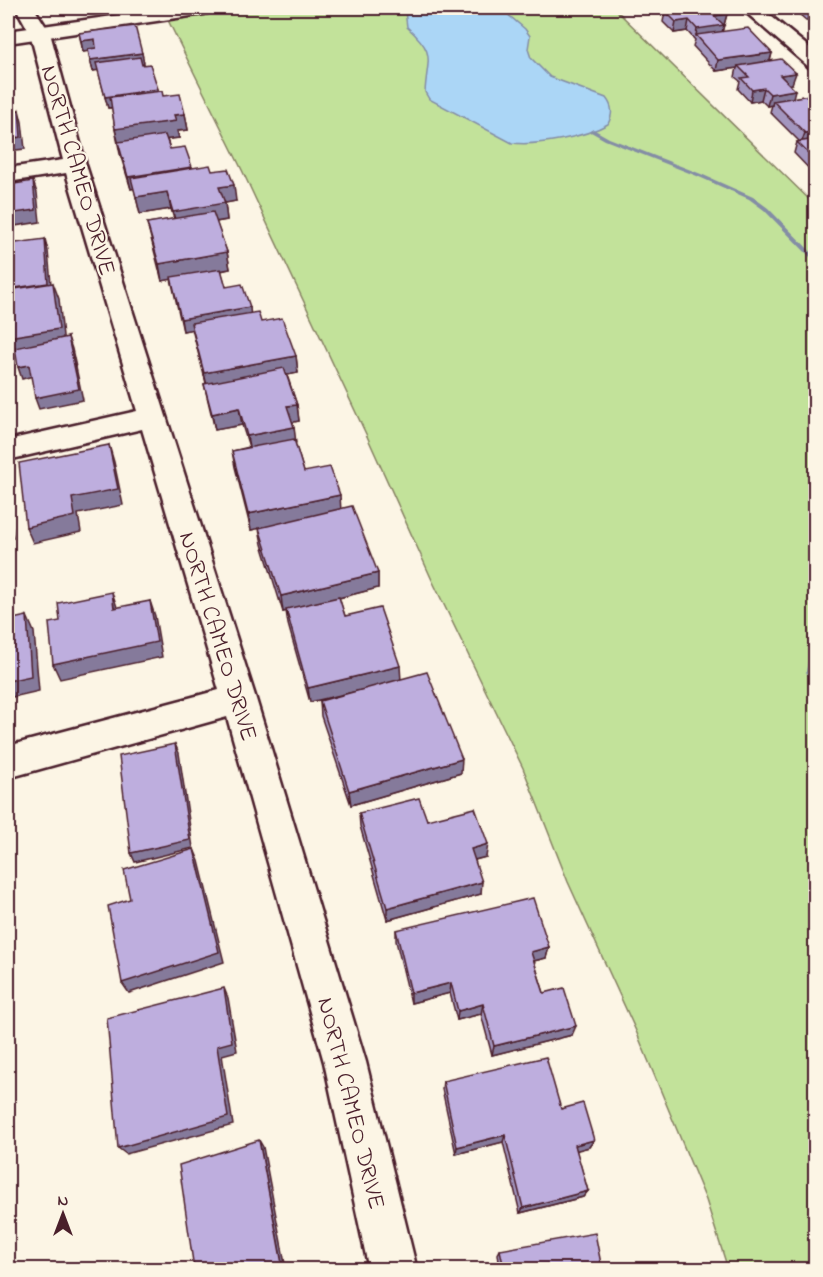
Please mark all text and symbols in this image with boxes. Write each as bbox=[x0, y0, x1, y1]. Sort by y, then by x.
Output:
street label: NORTH CAMEO DRIVE bbox=[30, 61, 123, 280]
street label: NORTH CAMEO DRIVE bbox=[168, 528, 265, 746]
street label: NORTH CAMEO DRIVE bbox=[306, 994, 393, 1213]
north arrow bbox=[33, 1184, 93, 1244]
text: N bbox=[58, 1189, 69, 1213]

